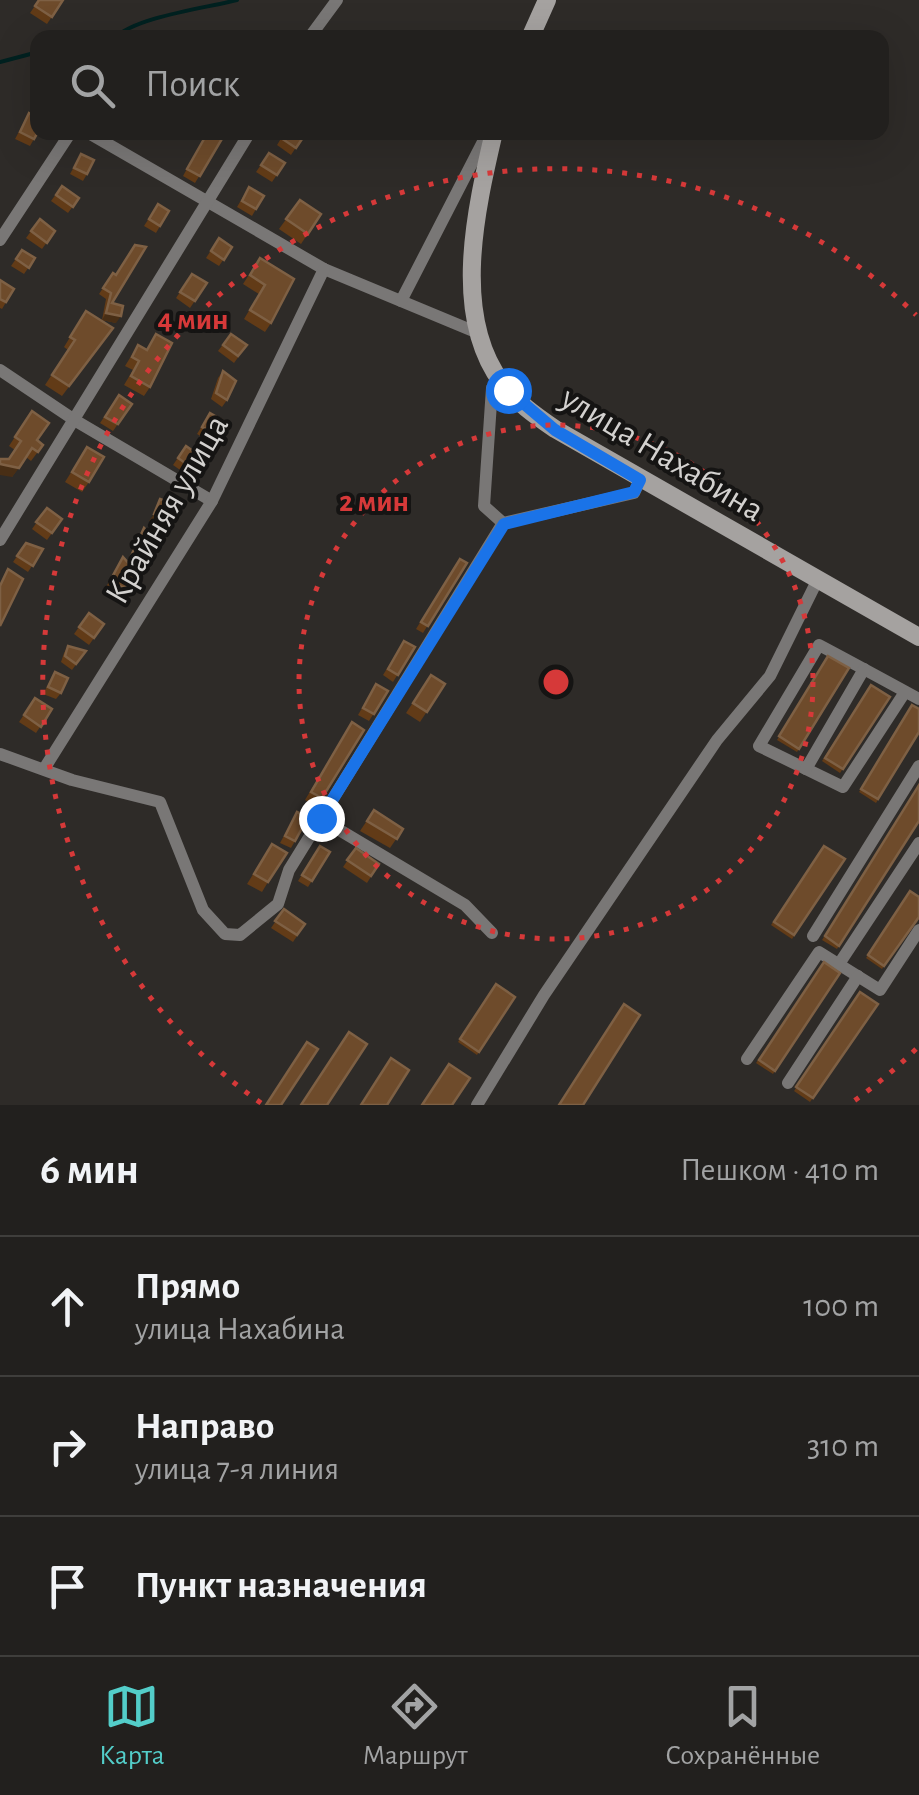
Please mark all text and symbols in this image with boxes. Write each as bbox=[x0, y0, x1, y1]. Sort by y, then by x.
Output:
search box bbox=[30, 30, 889, 140]
icon: search bbox=[65, 58, 120, 113]
text: Поиск bbox=[145, 66, 240, 104]
text: 4 мин bbox=[157, 305, 229, 335]
route start bbox=[486, 368, 532, 414]
street label: улица Нахабина bbox=[554, 380, 770, 528]
street label: Крайняя улица bbox=[99, 410, 235, 610]
text: 2 мин bbox=[339, 487, 409, 517]
centre of rings bbox=[538, 664, 574, 700]
route end bbox=[299, 796, 345, 842]
text: 6 мин bbox=[40, 1149, 139, 1191]
text: Пешком · 410 m bbox=[680, 1154, 879, 1186]
text: Прямо bbox=[135, 1268, 240, 1306]
icon: ahead bbox=[40, 1279, 95, 1334]
text: 100 m bbox=[803, 1290, 879, 1322]
text: улица Нахабина bbox=[135, 1313, 345, 1345]
text: Направо bbox=[135, 1408, 274, 1446]
icon: right bbox=[40, 1419, 95, 1474]
text: 310 m bbox=[807, 1430, 879, 1462]
text: улица 7-я линия bbox=[135, 1453, 339, 1485]
icon: arrive bbox=[40, 1559, 95, 1614]
text: Пункт назначения bbox=[135, 1567, 427, 1605]
tab: Карта bbox=[99, 1679, 165, 1773]
tab: Маршрут bbox=[362, 1679, 468, 1773]
tab: Сохранённые bbox=[665, 1679, 820, 1773]

